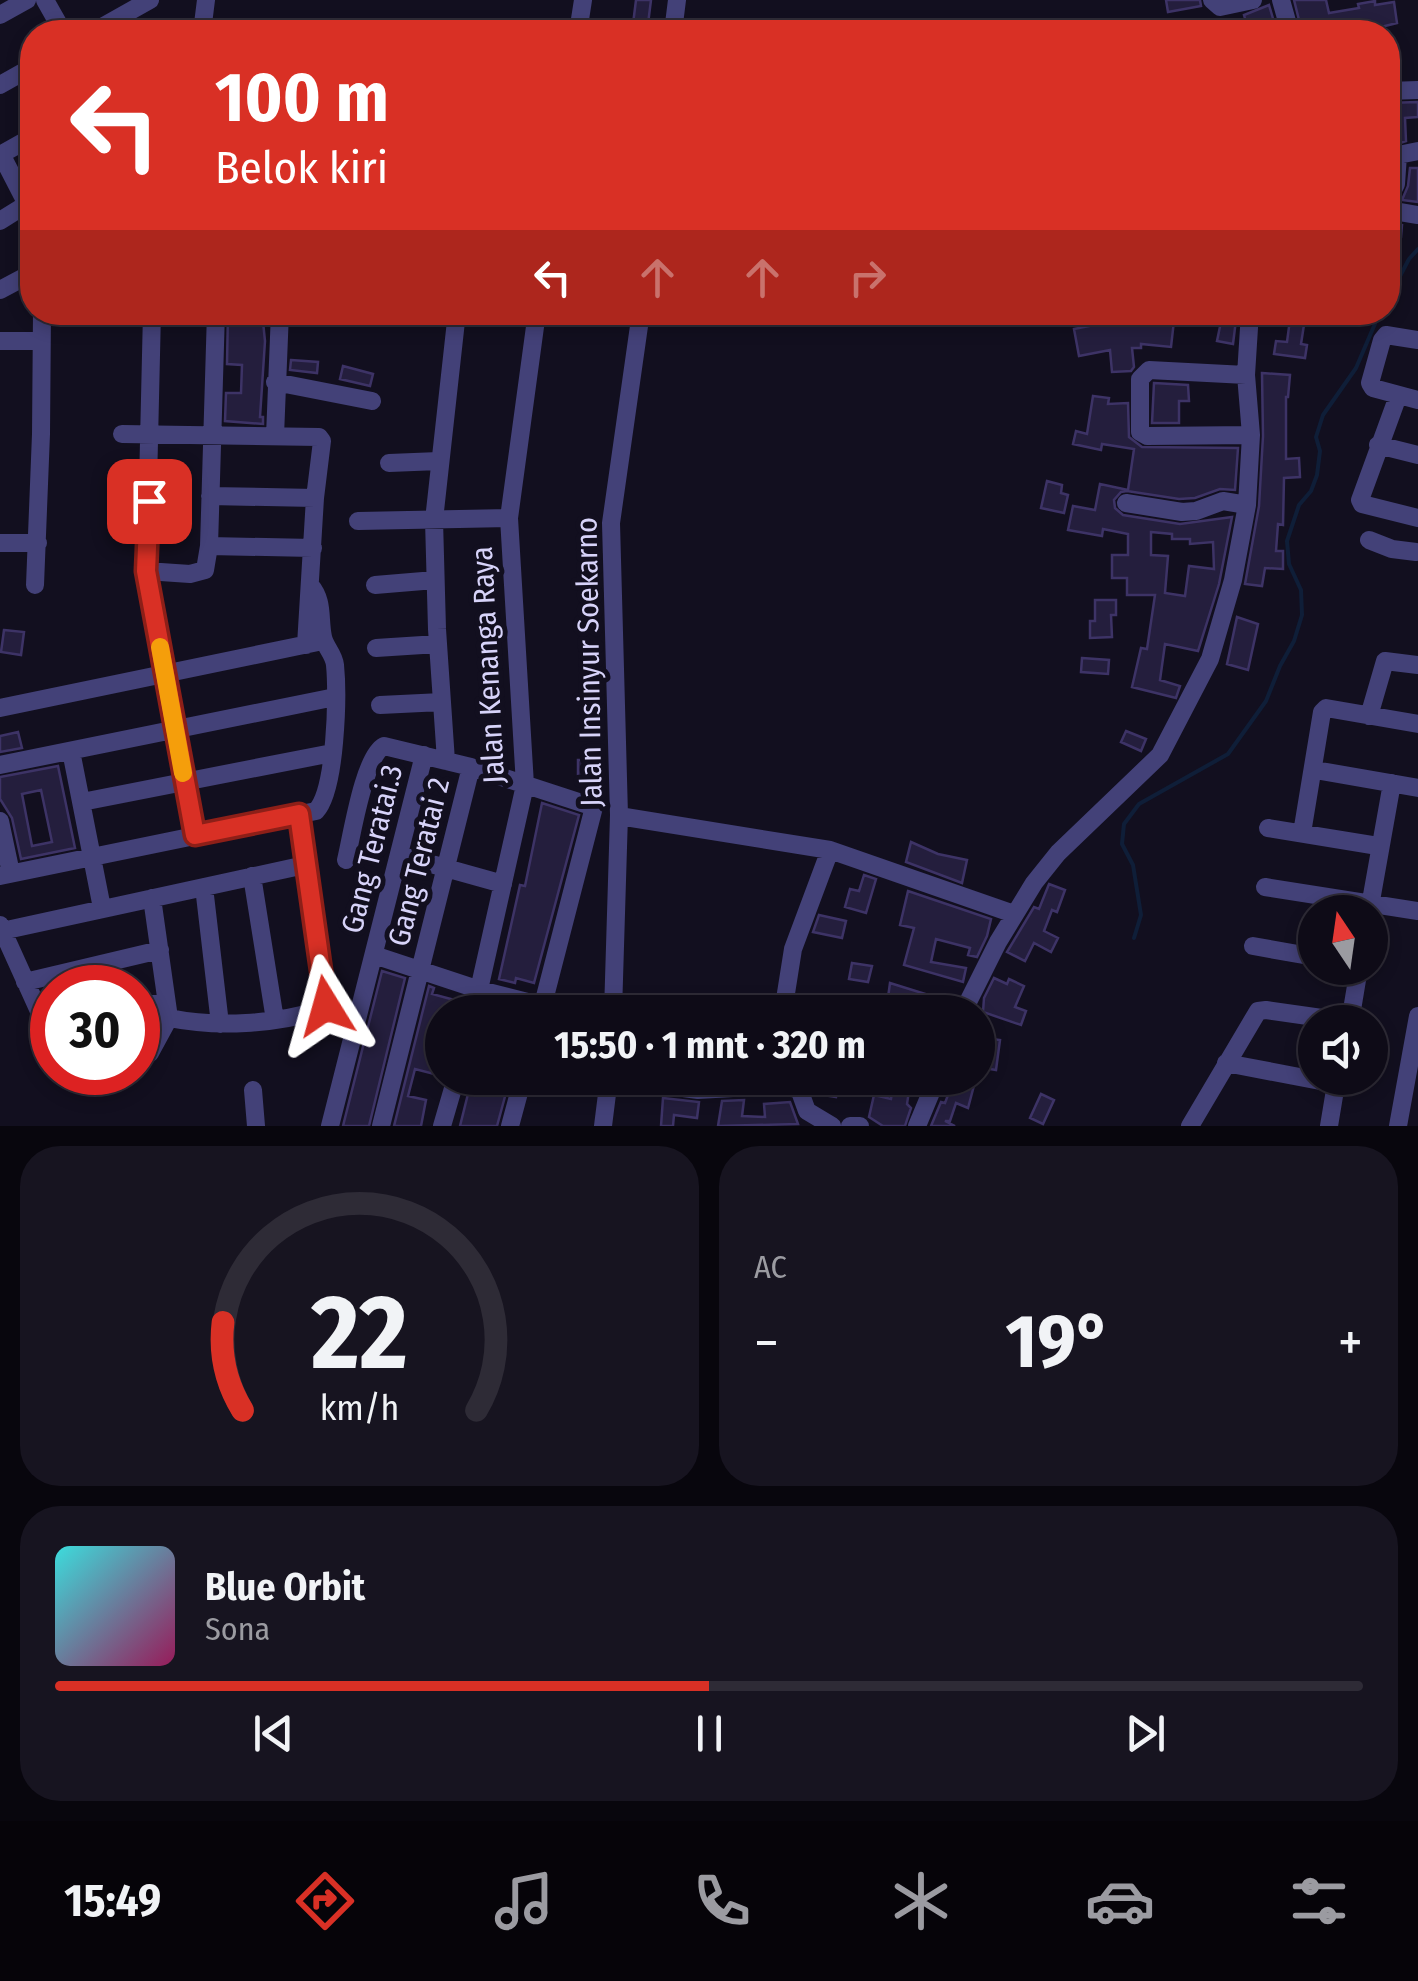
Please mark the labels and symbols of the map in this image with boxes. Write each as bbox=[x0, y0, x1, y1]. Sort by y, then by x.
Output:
pin bbox=[107, 459, 192, 544]
street label: Jalan Insinyur Soekarno bbox=[568, 517, 610, 807]
street label: Jalan Kenanga Raya bbox=[464, 545, 512, 785]
street label: Gang Teratai.3 bbox=[334, 761, 410, 937]
street label: Gang Teratai 2 bbox=[381, 774, 457, 950]
north arrow bbox=[1298, 895, 1388, 985]
position arrow bbox=[274, 954, 378, 1058]
speed limit sign: 30 bbox=[30, 965, 160, 1095]

